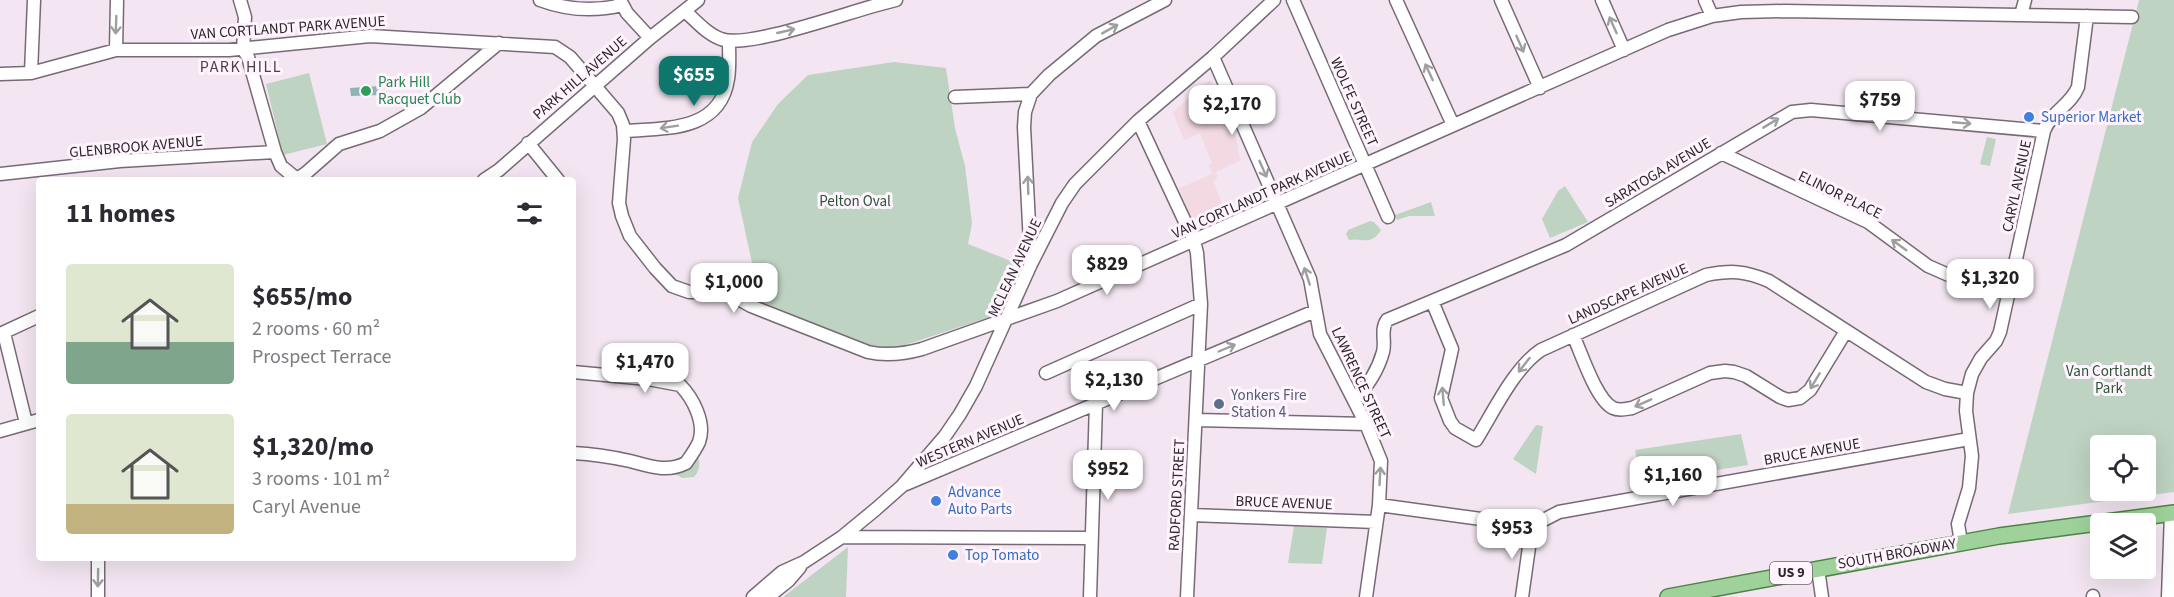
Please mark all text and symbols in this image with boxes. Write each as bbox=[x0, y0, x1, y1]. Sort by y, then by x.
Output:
street label: VAN CORTLANDT PARK AVENUE bbox=[190, 11, 386, 45]
one-way arrow bbox=[111, 14, 122, 34]
one-way arrow bbox=[1606, 16, 1617, 34]
one-way arrow bbox=[1101, 23, 1118, 35]
one-way arrow bbox=[777, 24, 796, 36]
street label: PARK HILL AVENUE bbox=[528, 31, 632, 125]
one-way arrow bbox=[1515, 35, 1527, 53]
street label: WOLFE STREET bbox=[1325, 54, 1383, 150]
district label: PARK HILL bbox=[200, 56, 282, 78]
pin: $655 bbox=[658, 56, 730, 107]
text: $655 bbox=[673, 61, 715, 89]
one-way arrow bbox=[1422, 64, 1434, 82]
place label: Park Hill Racquet Club bbox=[378, 72, 461, 110]
pin: $759 bbox=[1844, 81, 1916, 132]
marker: Park Hill Racquet Club bbox=[359, 84, 373, 98]
pin: $2,170 bbox=[1183, 85, 1281, 136]
text: $759 bbox=[1859, 86, 1901, 114]
text: $2,170 bbox=[1203, 90, 1261, 118]
place label: Superior Market bbox=[2041, 107, 2141, 128]
marker: Superior Market bbox=[2022, 110, 2036, 124]
one-way arrow bbox=[1762, 117, 1779, 129]
one-way arrow bbox=[1952, 118, 1972, 129]
one-way arrow bbox=[660, 122, 680, 133]
street label: GLENBROOK AVENUE bbox=[68, 131, 204, 163]
street label: SARATOGA AVENUE bbox=[1601, 133, 1715, 213]
street label: CARYL AVENUE bbox=[1997, 138, 2037, 234]
street label: VAN CORTLANDT PARK AVENUE bbox=[1169, 146, 1355, 244]
one-way arrow bbox=[1257, 159, 1269, 177]
street label: ELINOR PLACE bbox=[1795, 166, 1885, 224]
one-way arrow bbox=[1023, 175, 1034, 195]
park label: Pelton Oval bbox=[819, 191, 891, 212]
text: 11 homes bbox=[66, 195, 175, 232]
icon: filters bbox=[513, 197, 546, 230]
street label: MCLEAN AVENUE bbox=[983, 215, 1047, 321]
one-way arrow bbox=[1892, 239, 1908, 251]
pin: $829 bbox=[1071, 245, 1143, 296]
text: $829 bbox=[1086, 250, 1128, 278]
street label: LANDSCAPE AVENUE bbox=[1565, 258, 1691, 330]
pin: $1,320 bbox=[1941, 259, 2039, 310]
pin: $1,000 bbox=[685, 263, 783, 314]
text: $1,320 bbox=[1961, 264, 2019, 292]
one-way arrow bbox=[1301, 267, 1312, 286]
text: $1,000 bbox=[705, 268, 763, 296]
text: $655/mo bbox=[252, 278, 352, 315]
icon: home bbox=[114, 288, 186, 360]
text: 2 rooms · 60 m² bbox=[252, 315, 380, 343]
street label: LAWRENCE STREET bbox=[1326, 324, 1396, 442]
one-way arrow bbox=[1217, 342, 1235, 354]
text: Prospect Terrace bbox=[252, 343, 391, 371]
pin: $1,470 bbox=[596, 343, 694, 394]
text: $1,470 bbox=[616, 348, 674, 376]
one-way arrow bbox=[1518, 357, 1531, 373]
pin: $2,130 bbox=[1065, 361, 1163, 412]
park label: Van Cortlandt Park bbox=[2066, 361, 2152, 399]
text: $2,130 bbox=[1085, 366, 1143, 394]
one-way arrow bbox=[1809, 372, 1821, 389]
place label: Yonkers Fire Station 4 bbox=[1230, 385, 1306, 423]
one-way arrow bbox=[1438, 387, 1449, 407]
marker: Yonkers Fire Station 4 bbox=[1212, 397, 1226, 411]
one-way arrow bbox=[1634, 398, 1652, 410]
street label: WESTERN AVENUE bbox=[913, 409, 1027, 473]
text: $1,320/mo bbox=[252, 428, 374, 465]
street label: BRUCE AVENUE bbox=[1762, 433, 1862, 471]
map controls bbox=[2090, 435, 2156, 579]
button: locate bbox=[2090, 435, 2156, 501]
icon: home bbox=[114, 438, 186, 510]
street label: RADFORD STREET bbox=[1164, 439, 1190, 551]
pin: $952 bbox=[1072, 450, 1144, 501]
text: $952 bbox=[1087, 455, 1129, 483]
pin: $1,160 bbox=[1624, 456, 1722, 507]
text: $1,160 bbox=[1644, 461, 1702, 489]
text: 3 rooms · 101 m² bbox=[252, 465, 390, 493]
one-way arrow bbox=[1374, 467, 1385, 487]
place label: Advance Auto Parts bbox=[948, 482, 1012, 520]
street label: BRUCE AVENUE bbox=[1235, 491, 1333, 515]
text: Caryl Avenue bbox=[252, 493, 361, 521]
marker: Advance Auto Parts bbox=[929, 494, 943, 508]
pin: $953 bbox=[1476, 509, 1548, 560]
button: layers bbox=[2090, 513, 2156, 579]
text: $953 bbox=[1491, 514, 1533, 542]
street label: SOUTH BROADWAY bbox=[1836, 533, 1959, 575]
place label: Top Tomato bbox=[965, 545, 1039, 566]
marker: Top Tomato bbox=[946, 548, 960, 562]
road number: US 9 bbox=[1770, 562, 1812, 584]
one-way arrow bbox=[92, 567, 104, 587]

